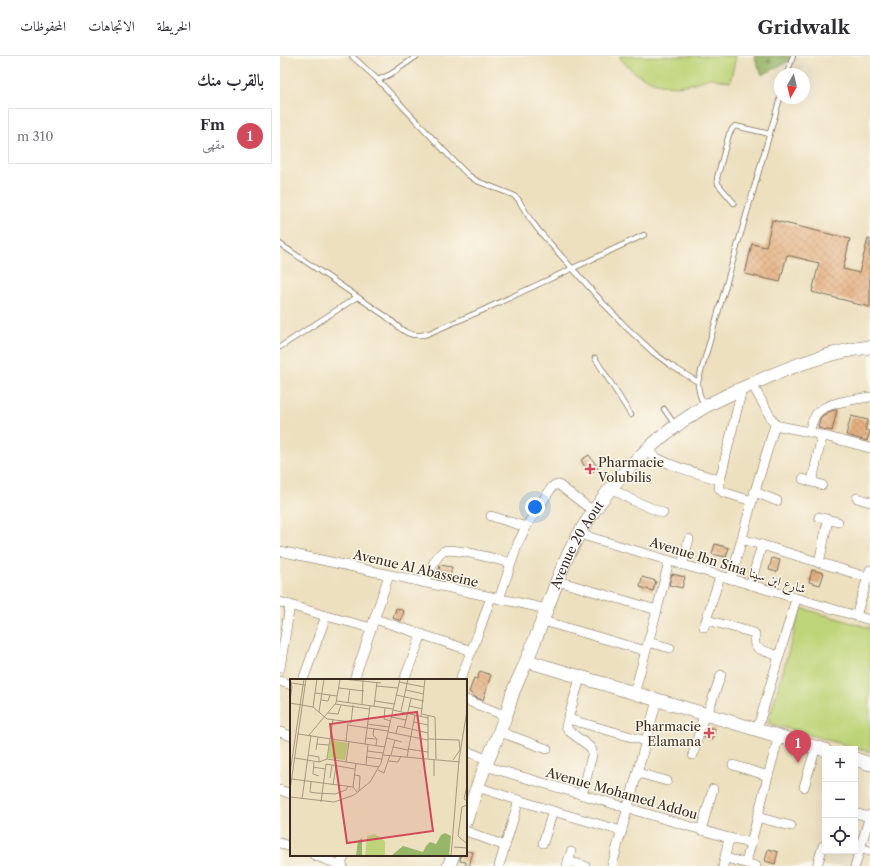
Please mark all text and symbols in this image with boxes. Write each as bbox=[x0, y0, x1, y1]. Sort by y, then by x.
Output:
text: Gridwalk bbox=[757, 16, 850, 39]
text: المحفوظات bbox=[20, 17, 66, 35]
text: الاتجاهات bbox=[88, 17, 135, 35]
text: الخريطة bbox=[157, 17, 191, 35]
north arrow bbox=[774, 68, 810, 104]
text: بالقرب منك bbox=[197, 70, 264, 90]
text: Fm bbox=[200, 115, 225, 134]
text: 310 m bbox=[17, 128, 53, 144]
text: 1 bbox=[247, 128, 253, 144]
text: مقهى bbox=[202, 136, 225, 152]
place label: Pharmacie Volubilis bbox=[597, 454, 664, 485]
marker: Pharmacie Volubilis bbox=[585, 464, 595, 474]
your location bbox=[525, 497, 545, 517]
street label: Avenue 20 Aout bbox=[546, 497, 607, 592]
street label: Avenue Ibn Sina شارع ابن سينا bbox=[646, 533, 808, 600]
street label: Avenue Al Abasseine bbox=[351, 546, 480, 590]
inset map bbox=[290, 679, 467, 856]
place label: Pharmacie Elamana bbox=[635, 718, 701, 749]
marker: Pharmacie Elamana bbox=[704, 728, 714, 738]
pin: 1 bbox=[785, 730, 811, 763]
map controls bbox=[822, 746, 858, 854]
button: + bbox=[822, 746, 858, 782]
street label: Avenue Mohamed Addou bbox=[543, 763, 700, 822]
button: − bbox=[822, 782, 858, 818]
button: locate bbox=[822, 818, 858, 854]

